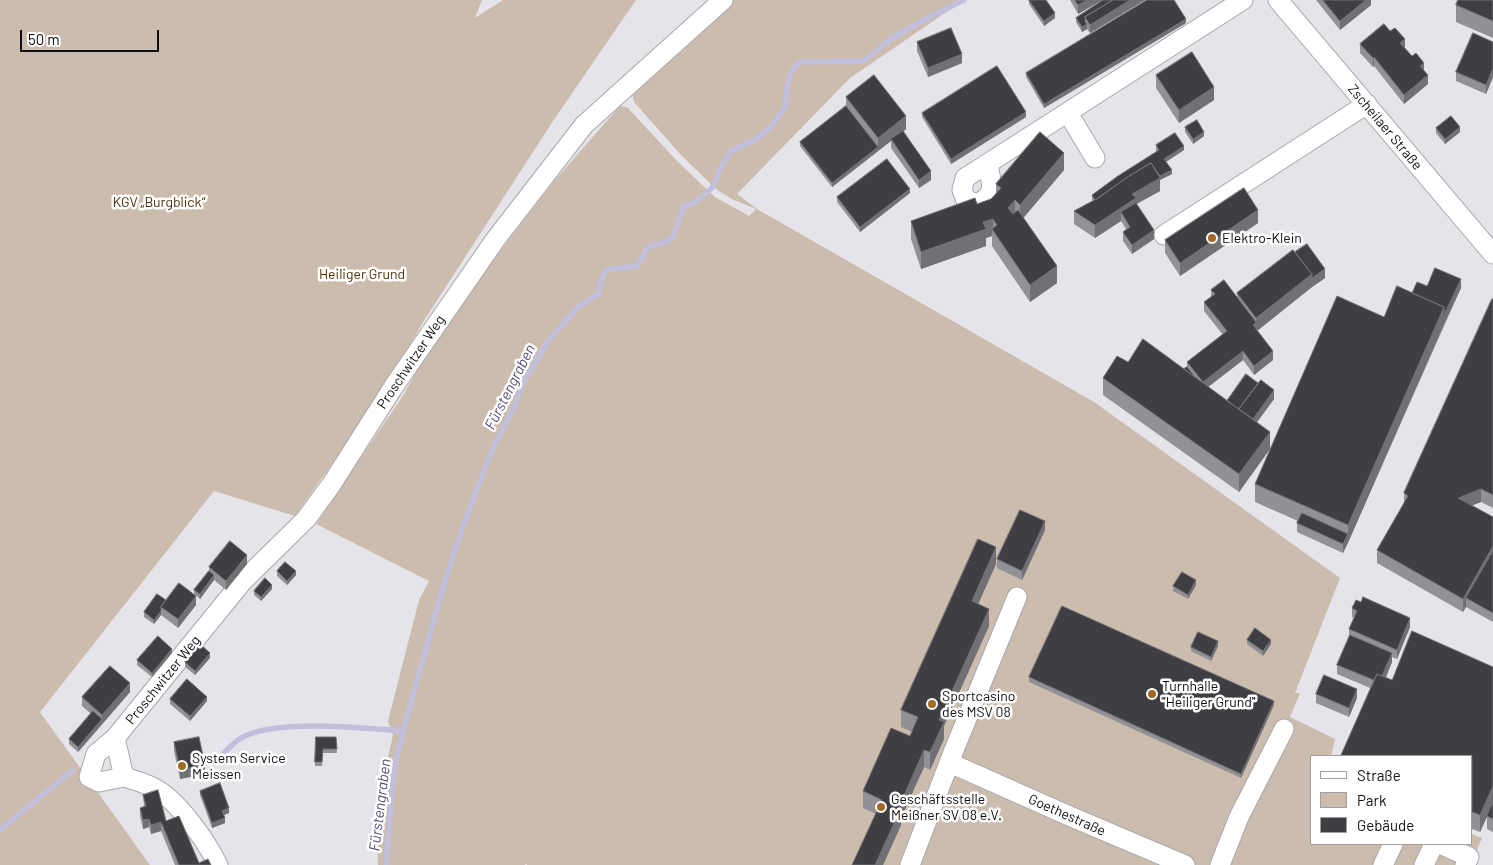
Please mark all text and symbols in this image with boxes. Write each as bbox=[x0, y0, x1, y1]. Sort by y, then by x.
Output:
scale bar bbox=[22, 20, 161, 52]
text: 50 m bbox=[28, 30, 60, 48]
street label: Zscheilaer Straße bbox=[1344, 81, 1426, 173]
park label: KGV „Burgblick“ bbox=[113, 194, 205, 210]
place label: Elektro-Klein bbox=[1222, 230, 1302, 246]
marker: Elektro-Klein bbox=[1206, 232, 1218, 244]
park label: Heiliger Grund bbox=[319, 266, 405, 282]
street label: Proschwitzer Weg bbox=[373, 312, 449, 412]
water label: Fürstengraben bbox=[481, 341, 539, 433]
street label: Proschwitzer Weg bbox=[122, 632, 204, 728]
place label: Turnhalle "Heiliger Grund" bbox=[1162, 678, 1255, 710]
place label: Sportcasino des MSV 08 bbox=[942, 688, 1015, 720]
marker: Turnhalle "Heiliger Grund" bbox=[1146, 688, 1158, 700]
marker: Sportcasino des MSV 08 bbox=[926, 698, 938, 710]
place label: System Service Meissen bbox=[192, 750, 286, 782]
legend bbox=[1310, 755, 1473, 845]
water label: Fürstengraben bbox=[365, 758, 395, 852]
marker: System Service Meissen bbox=[176, 760, 188, 772]
text: Straße bbox=[1357, 766, 1401, 784]
street label: Goethestraße bbox=[1026, 790, 1108, 840]
place label: Geschäftsstelle Meißner SV 08 e.V. bbox=[891, 791, 1002, 824]
text: Park bbox=[1357, 791, 1386, 809]
marker: Geschäftsstelle Meißner SV 08 e.V. bbox=[875, 801, 887, 813]
text: Gebäude bbox=[1357, 816, 1414, 834]

